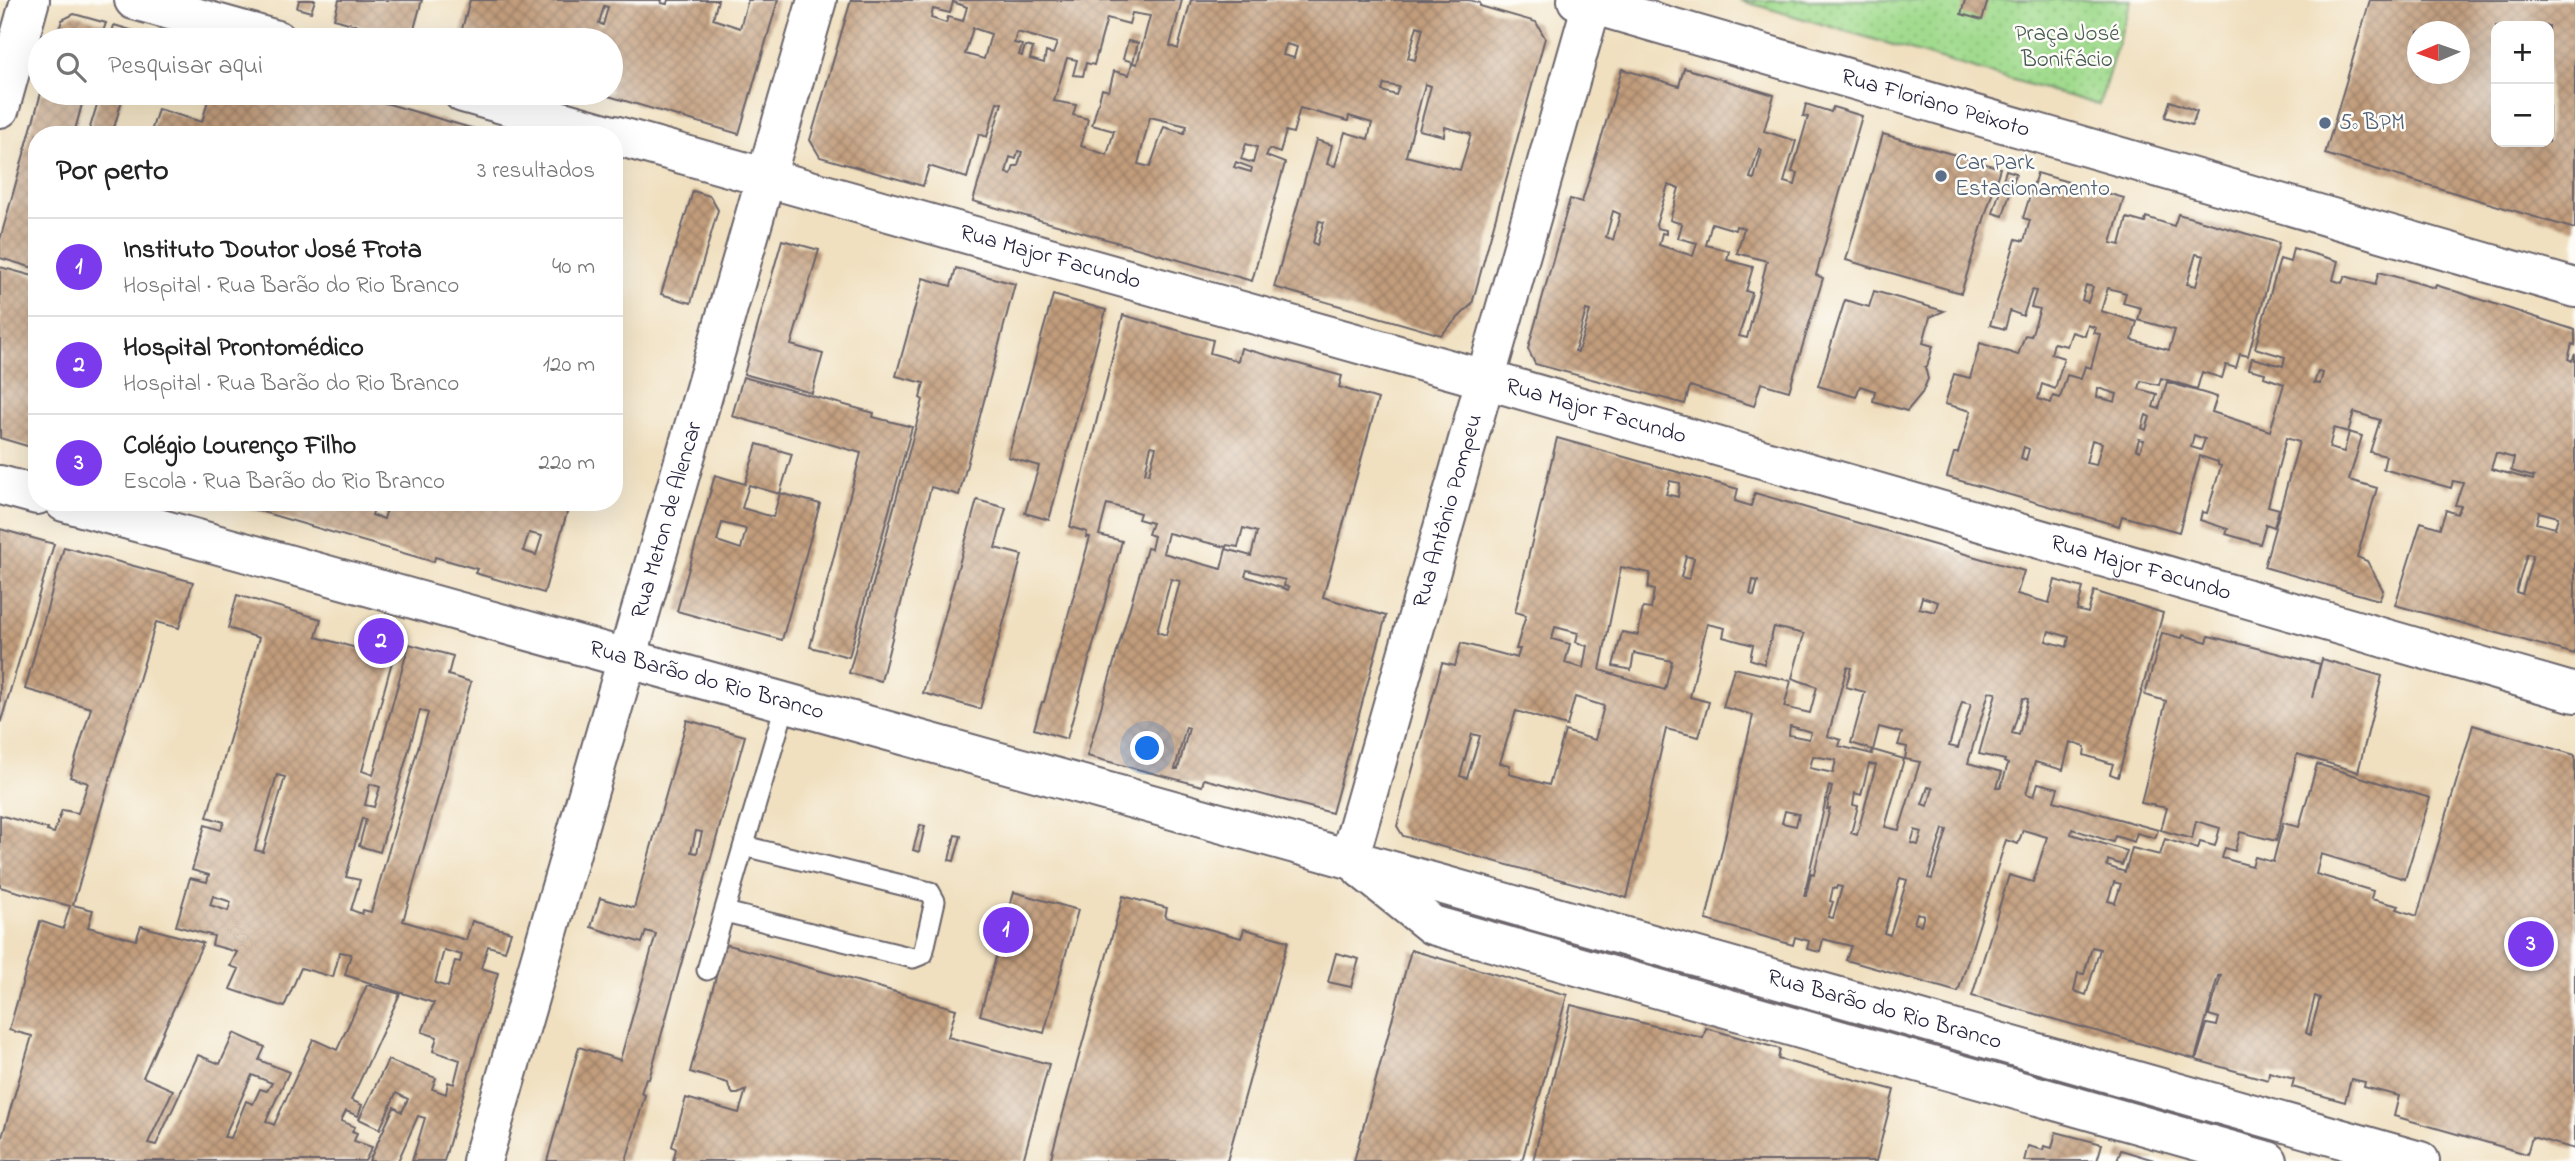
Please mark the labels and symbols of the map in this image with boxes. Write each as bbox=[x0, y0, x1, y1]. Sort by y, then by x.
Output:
park label: Praça José Bonifácio bbox=[2014, 18, 2120, 77]
north arrow bbox=[2407, 21, 2470, 84]
street label: Rua Floriano Peixoto bbox=[1837, 61, 2034, 146]
place label: 5º BPM bbox=[2339, 107, 2405, 140]
marker: 5º BPM bbox=[2317, 115, 2333, 131]
place label: Car Park Estacionamento bbox=[1955, 147, 2110, 206]
marker: Car Park Estacionamento bbox=[1933, 168, 1949, 184]
street label: Rua Major Facundo bbox=[956, 216, 1145, 298]
street label: Rua Major Facundo bbox=[1502, 370, 1690, 453]
street label: Rua Antônio Pompeu bbox=[1405, 410, 1491, 612]
street label: Rua Meton de Alencar bbox=[623, 417, 711, 623]
street label: Rua Major Facundo bbox=[2046, 526, 2235, 610]
pin: 2 bbox=[358, 615, 404, 667]
street label: Rua Barão do Rio Branco bbox=[586, 632, 828, 729]
your location bbox=[1130, 731, 1164, 765]
pin: 1 bbox=[983, 904, 1029, 956]
pin: 3 bbox=[2508, 918, 2554, 970]
street label: Rua Barão do Rio Branco bbox=[1763, 961, 2006, 1059]

